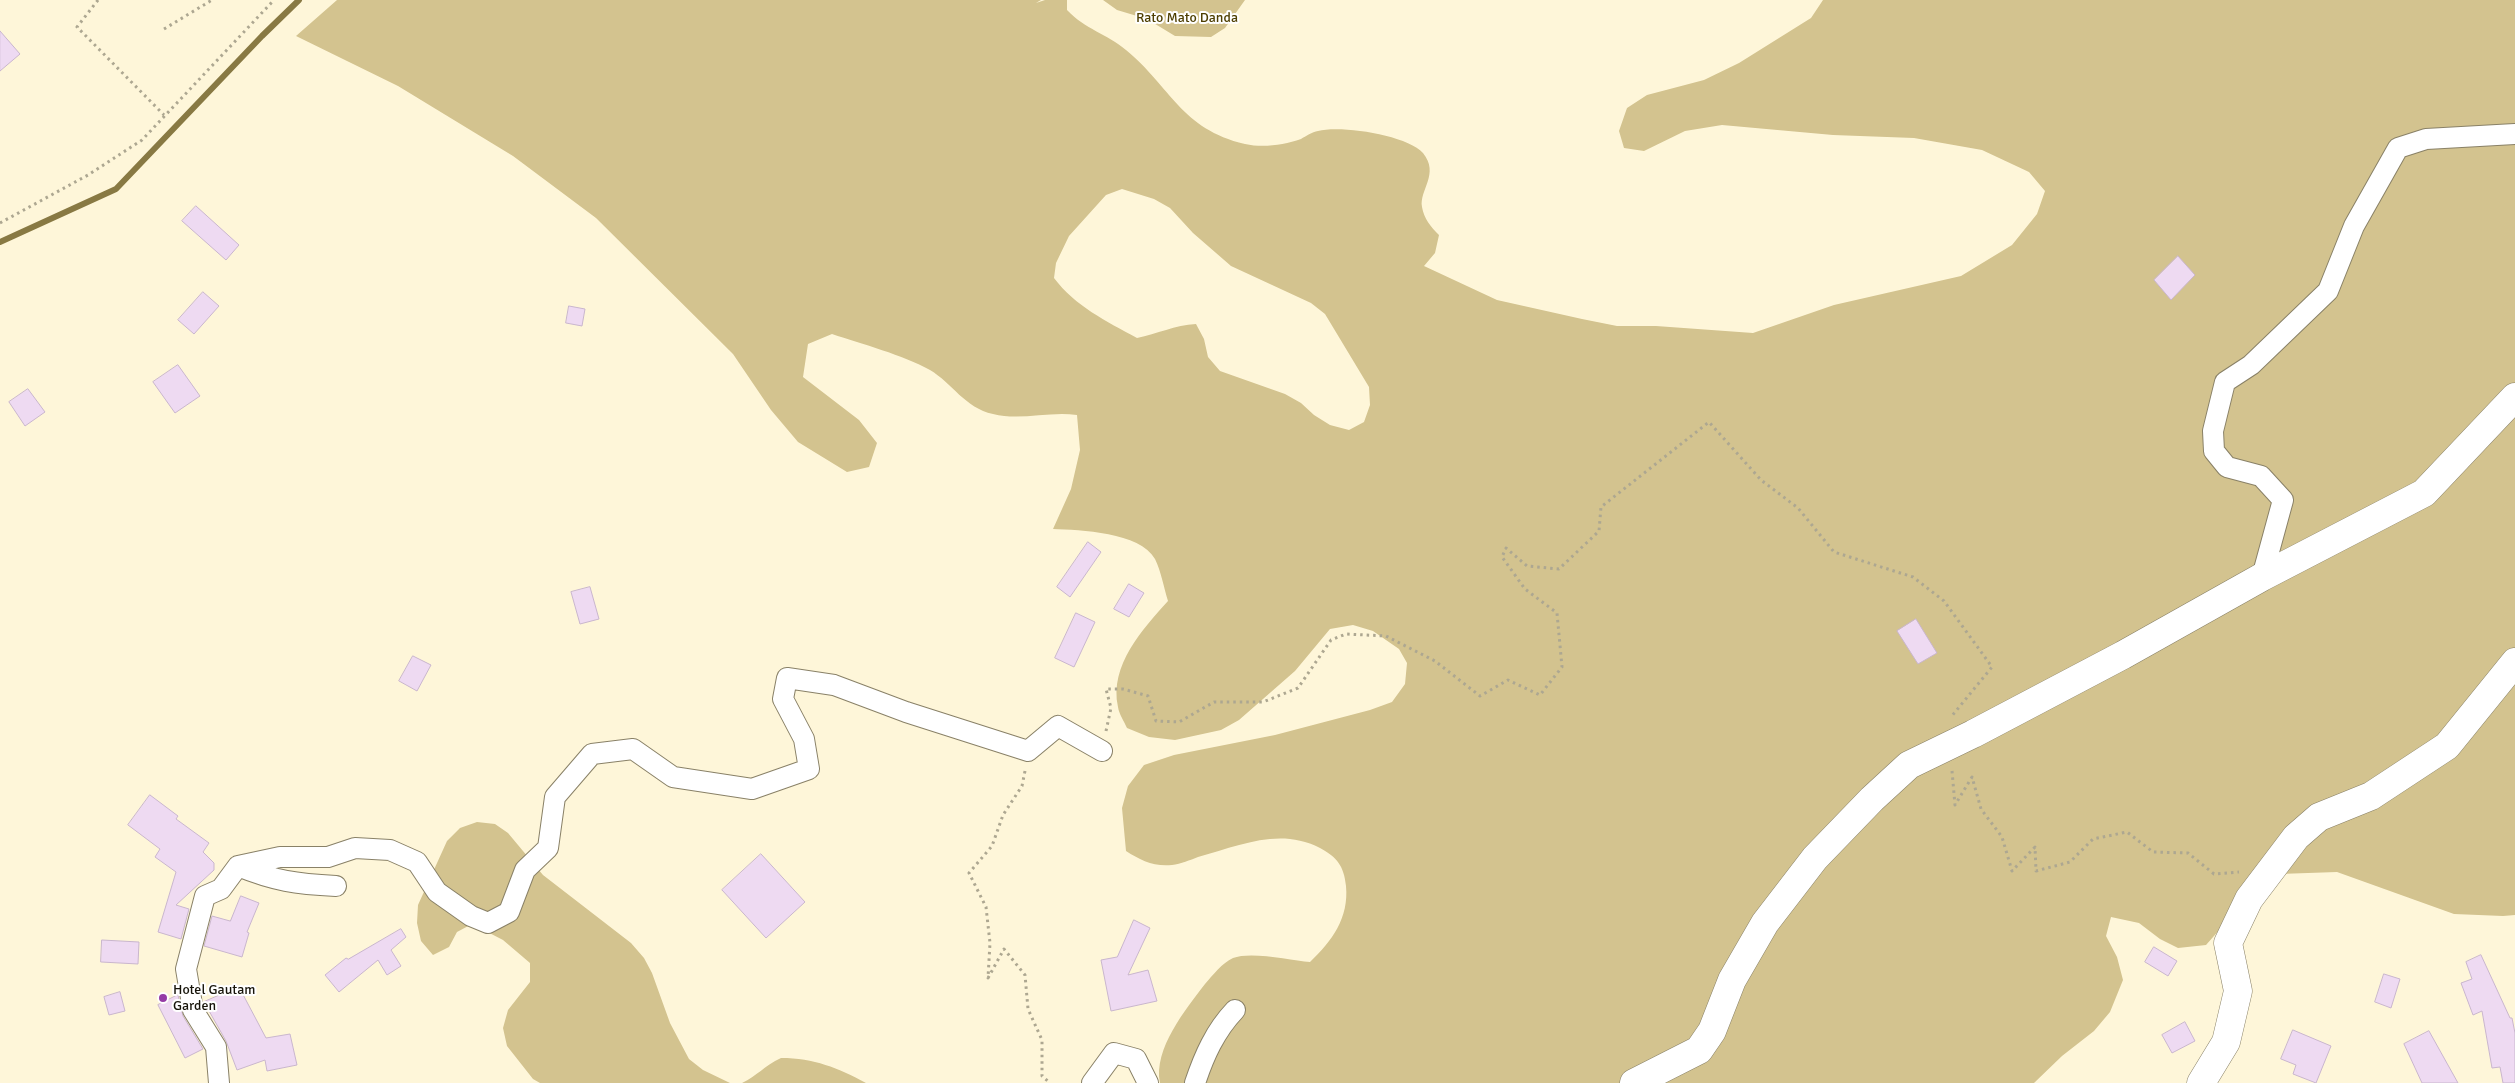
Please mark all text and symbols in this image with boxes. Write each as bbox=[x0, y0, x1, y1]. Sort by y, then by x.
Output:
park label: Rato Mato Danda bbox=[1136, 10, 1238, 26]
place label: Hotel Gautam Garden bbox=[173, 982, 255, 1014]
marker: Hotel Gautam Garden bbox=[157, 992, 169, 1004]

